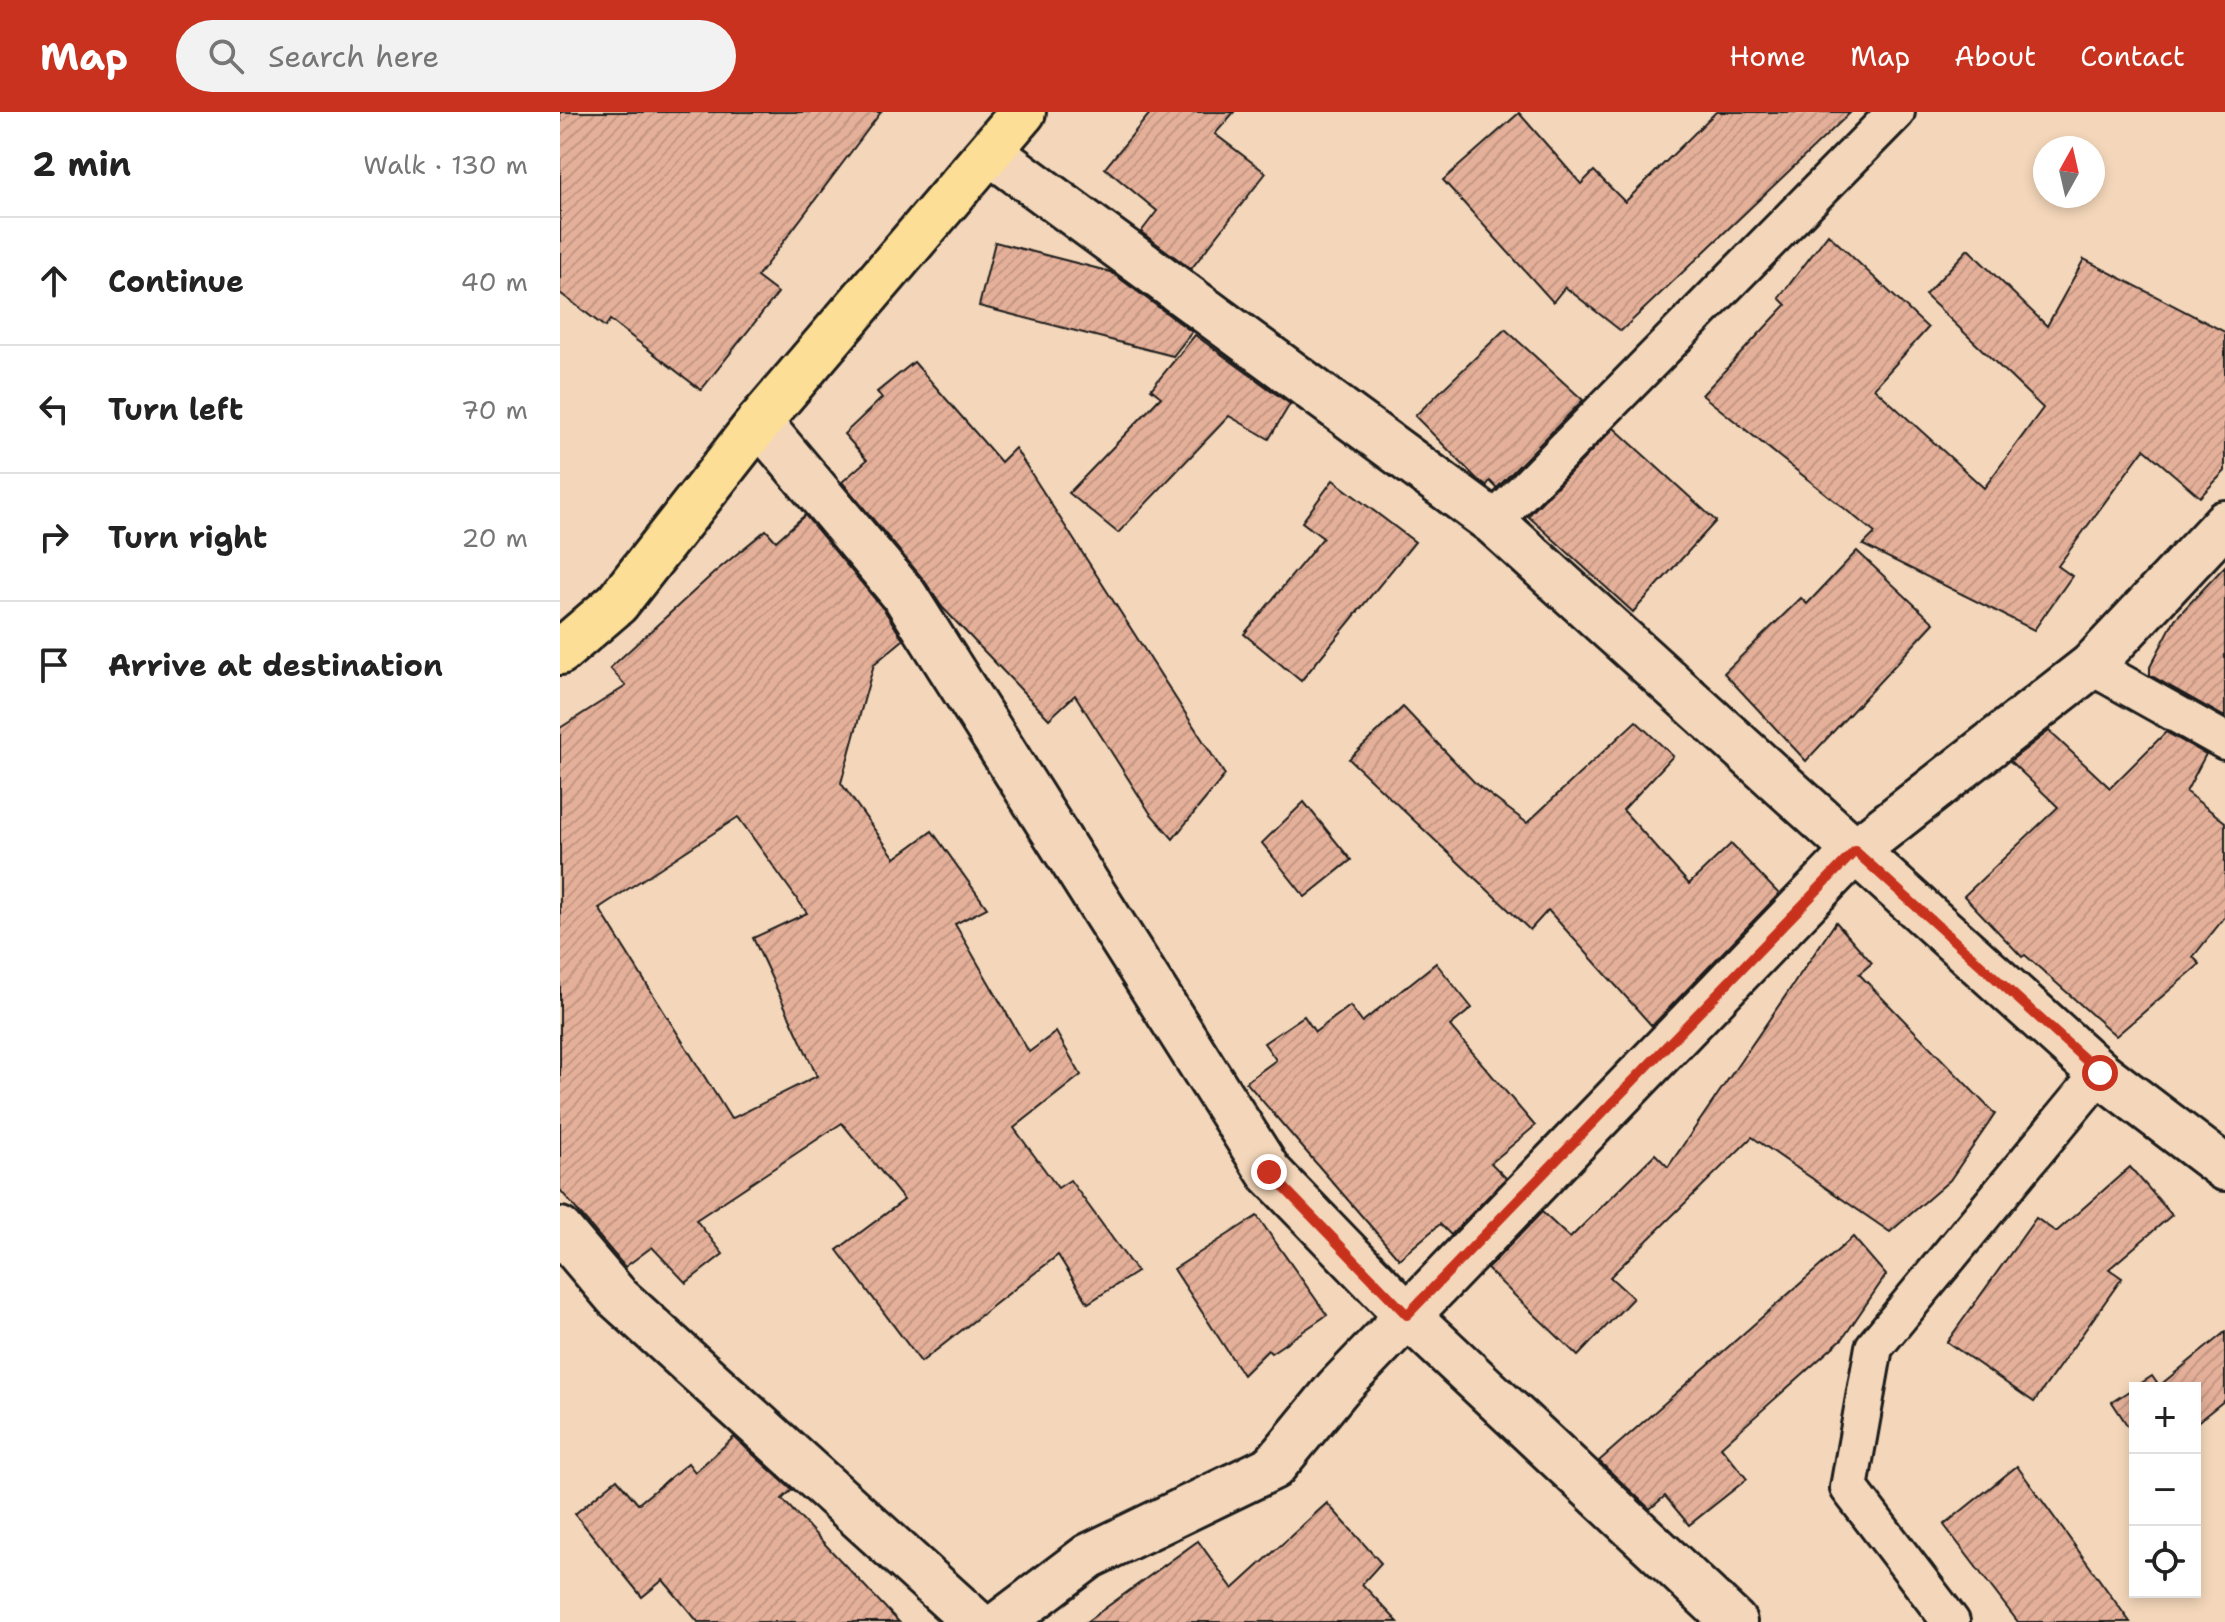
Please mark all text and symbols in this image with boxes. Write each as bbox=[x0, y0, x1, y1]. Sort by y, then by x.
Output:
search box bbox=[176, 20, 736, 92]
text: Map bbox=[40, 31, 128, 82]
icon: search bbox=[204, 34, 248, 78]
text: Search here bbox=[268, 36, 439, 77]
text: Home bbox=[1729, 37, 1806, 75]
text: Map bbox=[1850, 37, 1910, 75]
text: About bbox=[1954, 37, 2036, 75]
text: Contact bbox=[2080, 37, 2185, 75]
north arrow bbox=[2033, 136, 2105, 208]
text: 2 min bbox=[32, 141, 131, 187]
text: Walk · 130 m bbox=[363, 147, 528, 182]
icon: ahead bbox=[32, 259, 76, 303]
text: Continue bbox=[108, 261, 244, 302]
text: 40 m bbox=[461, 264, 528, 299]
icon: left bbox=[32, 387, 76, 431]
text: Turn left bbox=[108, 389, 243, 430]
text: 70 m bbox=[461, 392, 528, 427]
icon: right bbox=[32, 515, 76, 559]
text: Turn right bbox=[108, 517, 267, 558]
text: 20 m bbox=[461, 520, 528, 555]
icon: arrive bbox=[32, 643, 76, 687]
text: Arrive at destination bbox=[108, 645, 443, 686]
route start bbox=[2082, 1055, 2118, 1091]
route end bbox=[1251, 1154, 1287, 1190]
map controls bbox=[2129, 1382, 2201, 1598]
button: + bbox=[2129, 1382, 2201, 1454]
button: − bbox=[2129, 1454, 2201, 1526]
button: locate bbox=[2129, 1526, 2201, 1598]

